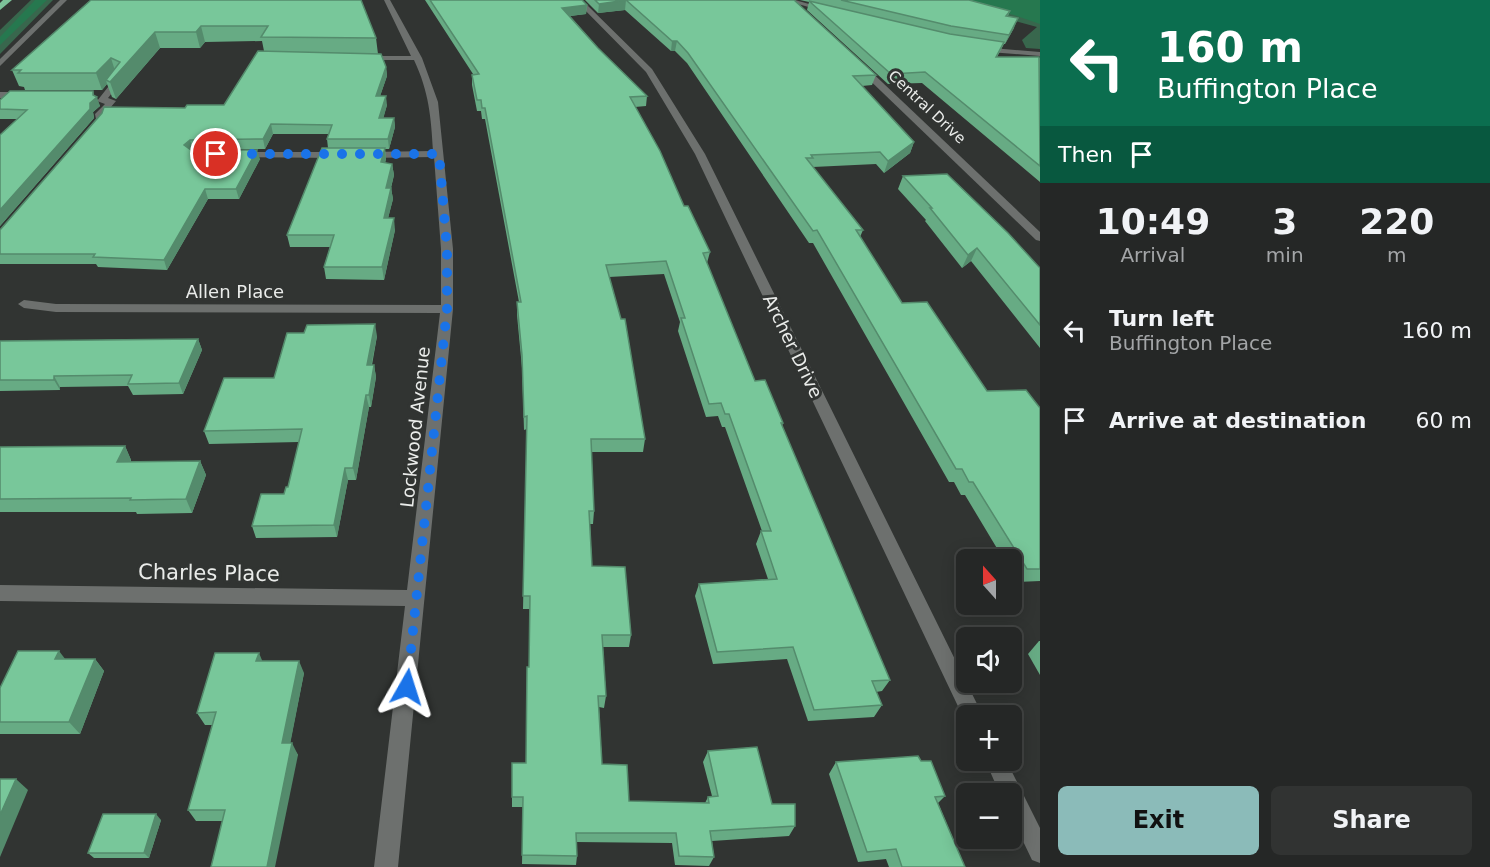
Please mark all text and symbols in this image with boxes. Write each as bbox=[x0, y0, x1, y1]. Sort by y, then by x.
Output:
text: 160 m bbox=[1157, 23, 1303, 72]
icon: left bbox=[1058, 24, 1136, 102]
street label: Central Drive bbox=[885, 67, 969, 147]
text: Buffington Place bbox=[1157, 73, 1378, 104]
pin bbox=[190, 128, 241, 179]
icon: arrive bbox=[199, 137, 232, 170]
icon: arrive bbox=[1125, 138, 1158, 171]
text: Then bbox=[1058, 142, 1113, 167]
text: 10:49 bbox=[1096, 201, 1210, 242]
text: 3 bbox=[1272, 201, 1297, 242]
text: 220 bbox=[1359, 201, 1434, 242]
text: Arrival bbox=[1120, 243, 1185, 267]
text: min bbox=[1266, 243, 1304, 267]
text: m bbox=[1387, 243, 1407, 267]
street label: Allen Place bbox=[186, 281, 284, 302]
street label: Archer Drive bbox=[759, 291, 827, 401]
text: Turn left bbox=[1109, 306, 1214, 331]
icon: left bbox=[1058, 314, 1091, 347]
text: 160 m bbox=[1402, 318, 1472, 343]
text: Buffington Place bbox=[1109, 331, 1272, 355]
street label: Lockwood Avenue bbox=[396, 345, 434, 509]
icon: arrive bbox=[1058, 404, 1091, 437]
text: Arrive at destination bbox=[1109, 408, 1366, 433]
text: 60 m bbox=[1416, 408, 1472, 433]
north arrow bbox=[956, 549, 1022, 615]
map controls bbox=[956, 549, 1022, 849]
street label: Charles Place bbox=[138, 560, 280, 586]
button: sound bbox=[956, 627, 1022, 693]
position arrow bbox=[375, 655, 439, 719]
button: + bbox=[956, 705, 1022, 771]
button: − bbox=[956, 783, 1022, 849]
button: Exit bbox=[1058, 786, 1259, 855]
button: Share bbox=[1271, 786, 1472, 855]

